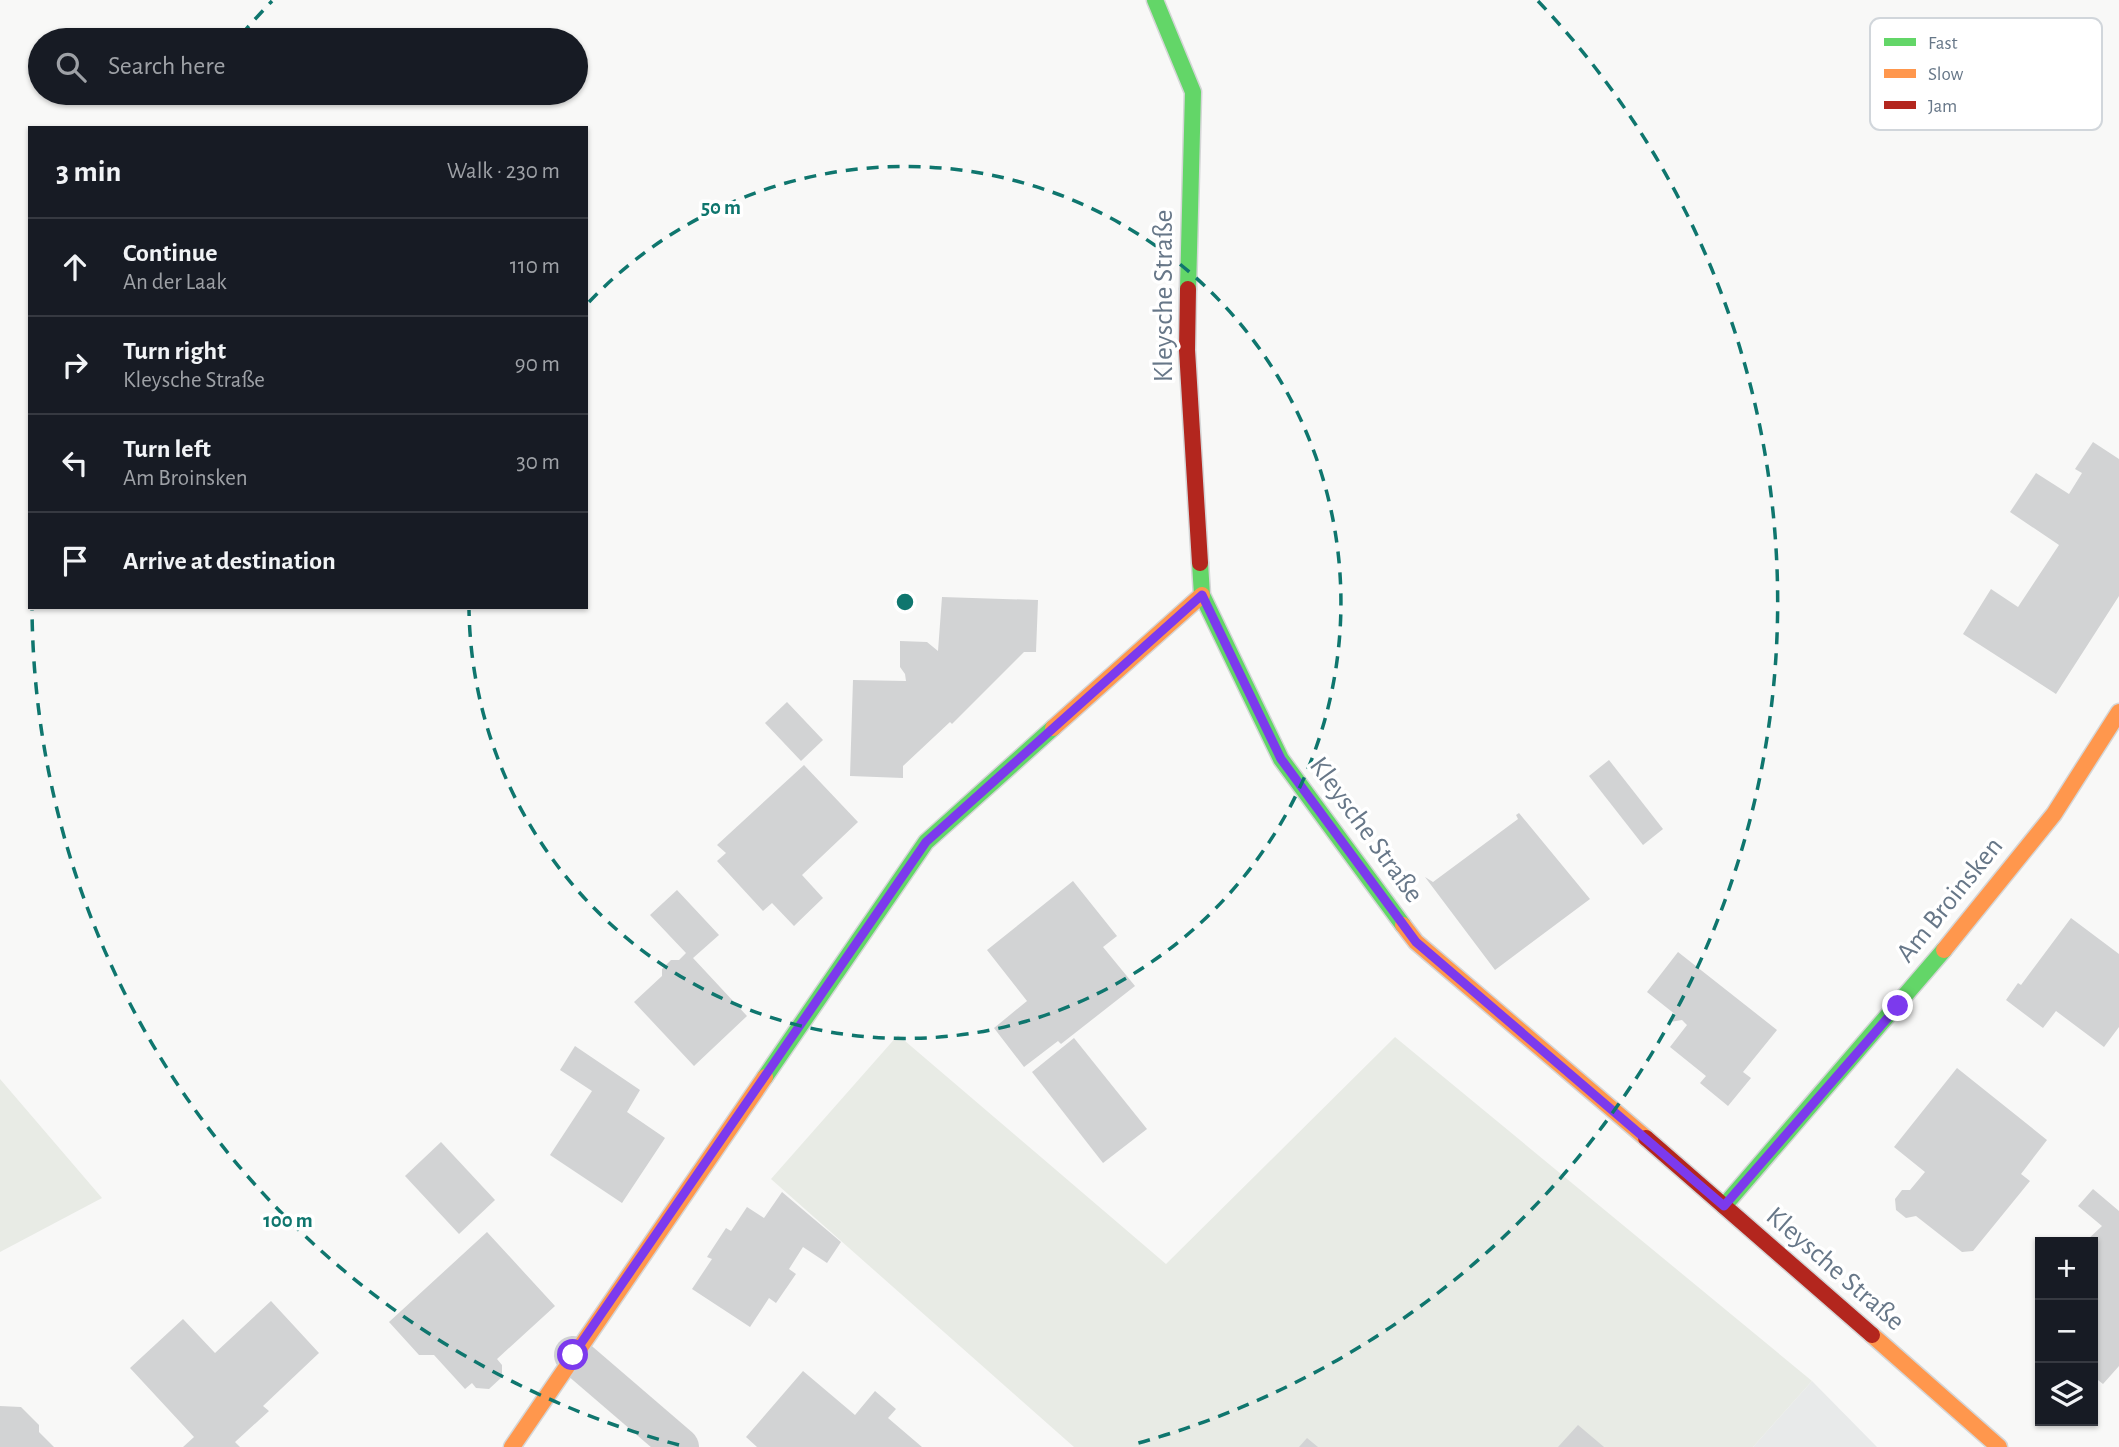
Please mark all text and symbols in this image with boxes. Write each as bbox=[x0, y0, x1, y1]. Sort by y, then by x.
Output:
legend bbox=[1870, 18, 2102, 130]
search box bbox=[28, 28, 588, 105]
text: Fast bbox=[1928, 34, 1958, 53]
icon: search bbox=[52, 48, 90, 86]
text: Search here bbox=[108, 53, 226, 79]
text: Slow bbox=[1928, 65, 1964, 84]
text: Jam bbox=[1928, 97, 1957, 116]
text: 3 min bbox=[56, 157, 121, 187]
text: Walk · 230 m bbox=[447, 160, 560, 183]
text: 50 m bbox=[701, 197, 741, 218]
street label: Kleysche Straße bbox=[1150, 210, 1178, 382]
text: Continue bbox=[123, 240, 218, 266]
icon: ahead bbox=[56, 248, 94, 286]
text: 110 m bbox=[510, 255, 560, 278]
text: An der Laak bbox=[123, 271, 227, 294]
text: Turn right bbox=[123, 338, 226, 364]
icon: right bbox=[56, 346, 94, 384]
text: 90 m bbox=[515, 353, 560, 376]
text: Kleysche Straße bbox=[123, 369, 265, 392]
text: Turn left bbox=[123, 436, 211, 462]
icon: left bbox=[56, 444, 94, 482]
text: 30 m bbox=[516, 451, 560, 474]
text: Am Broinsken bbox=[123, 467, 248, 490]
icon: arrive bbox=[56, 542, 94, 580]
text: Arrive at destination bbox=[123, 548, 336, 574]
centre of rings bbox=[893, 590, 917, 614]
street label: Kleysche Straße bbox=[1304, 752, 1428, 908]
street label: Am Broinsken bbox=[1891, 832, 2009, 968]
route end bbox=[1882, 990, 1913, 1021]
street label: Kleysche Straße bbox=[1761, 1202, 1909, 1336]
text: 100 m bbox=[263, 1210, 313, 1231]
map controls bbox=[2035, 1237, 2098, 1426]
button: + bbox=[2035, 1237, 2098, 1300]
button: − bbox=[2035, 1300, 2098, 1363]
route start bbox=[557, 1339, 588, 1370]
button: layers bbox=[2035, 1363, 2098, 1426]

